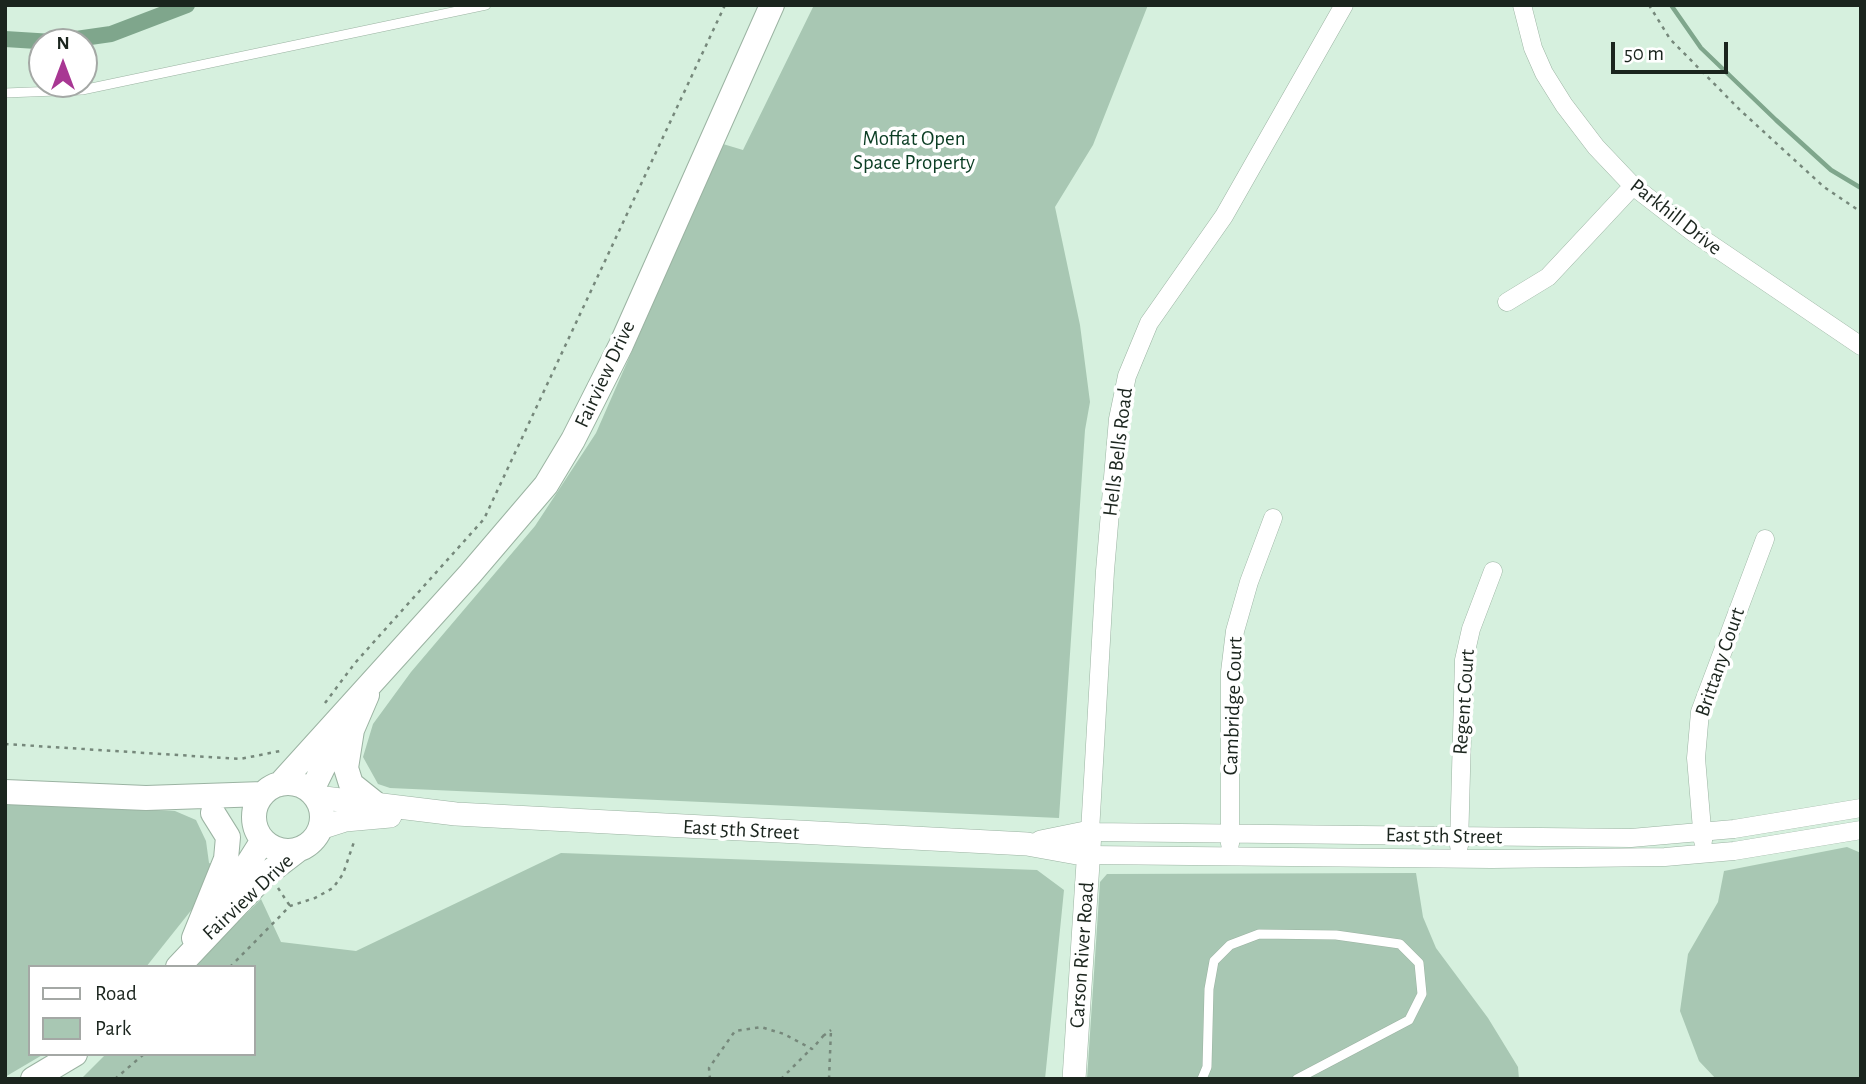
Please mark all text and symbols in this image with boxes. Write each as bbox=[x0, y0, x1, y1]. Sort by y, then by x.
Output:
north arrow bbox=[28, 28, 98, 98]
scale bar bbox=[1614, 28, 1731, 72]
text: N bbox=[56, 34, 70, 53]
text: 50 m bbox=[1624, 43, 1664, 64]
park label: Moffat Open Space Property bbox=[853, 126, 975, 176]
street label: Parkhill Drive bbox=[1625, 173, 1727, 261]
street label: Fairview Drive bbox=[569, 316, 641, 432]
street label: Hells Bells Road bbox=[1098, 386, 1138, 518]
street label: Brittany Court bbox=[1690, 604, 1750, 720]
street label: Cambridge Court bbox=[1218, 636, 1248, 776]
street label: Regent Court bbox=[1448, 648, 1480, 756]
street label: East 5th Street bbox=[682, 814, 800, 846]
street label: East 5th Street bbox=[1385, 822, 1503, 850]
street label: Fairview Drive bbox=[197, 848, 299, 946]
street label: Carson River Road bbox=[1064, 881, 1100, 1029]
legend bbox=[28, 965, 256, 1056]
text: Road bbox=[95, 983, 137, 1004]
text: Park bbox=[95, 1018, 131, 1039]

